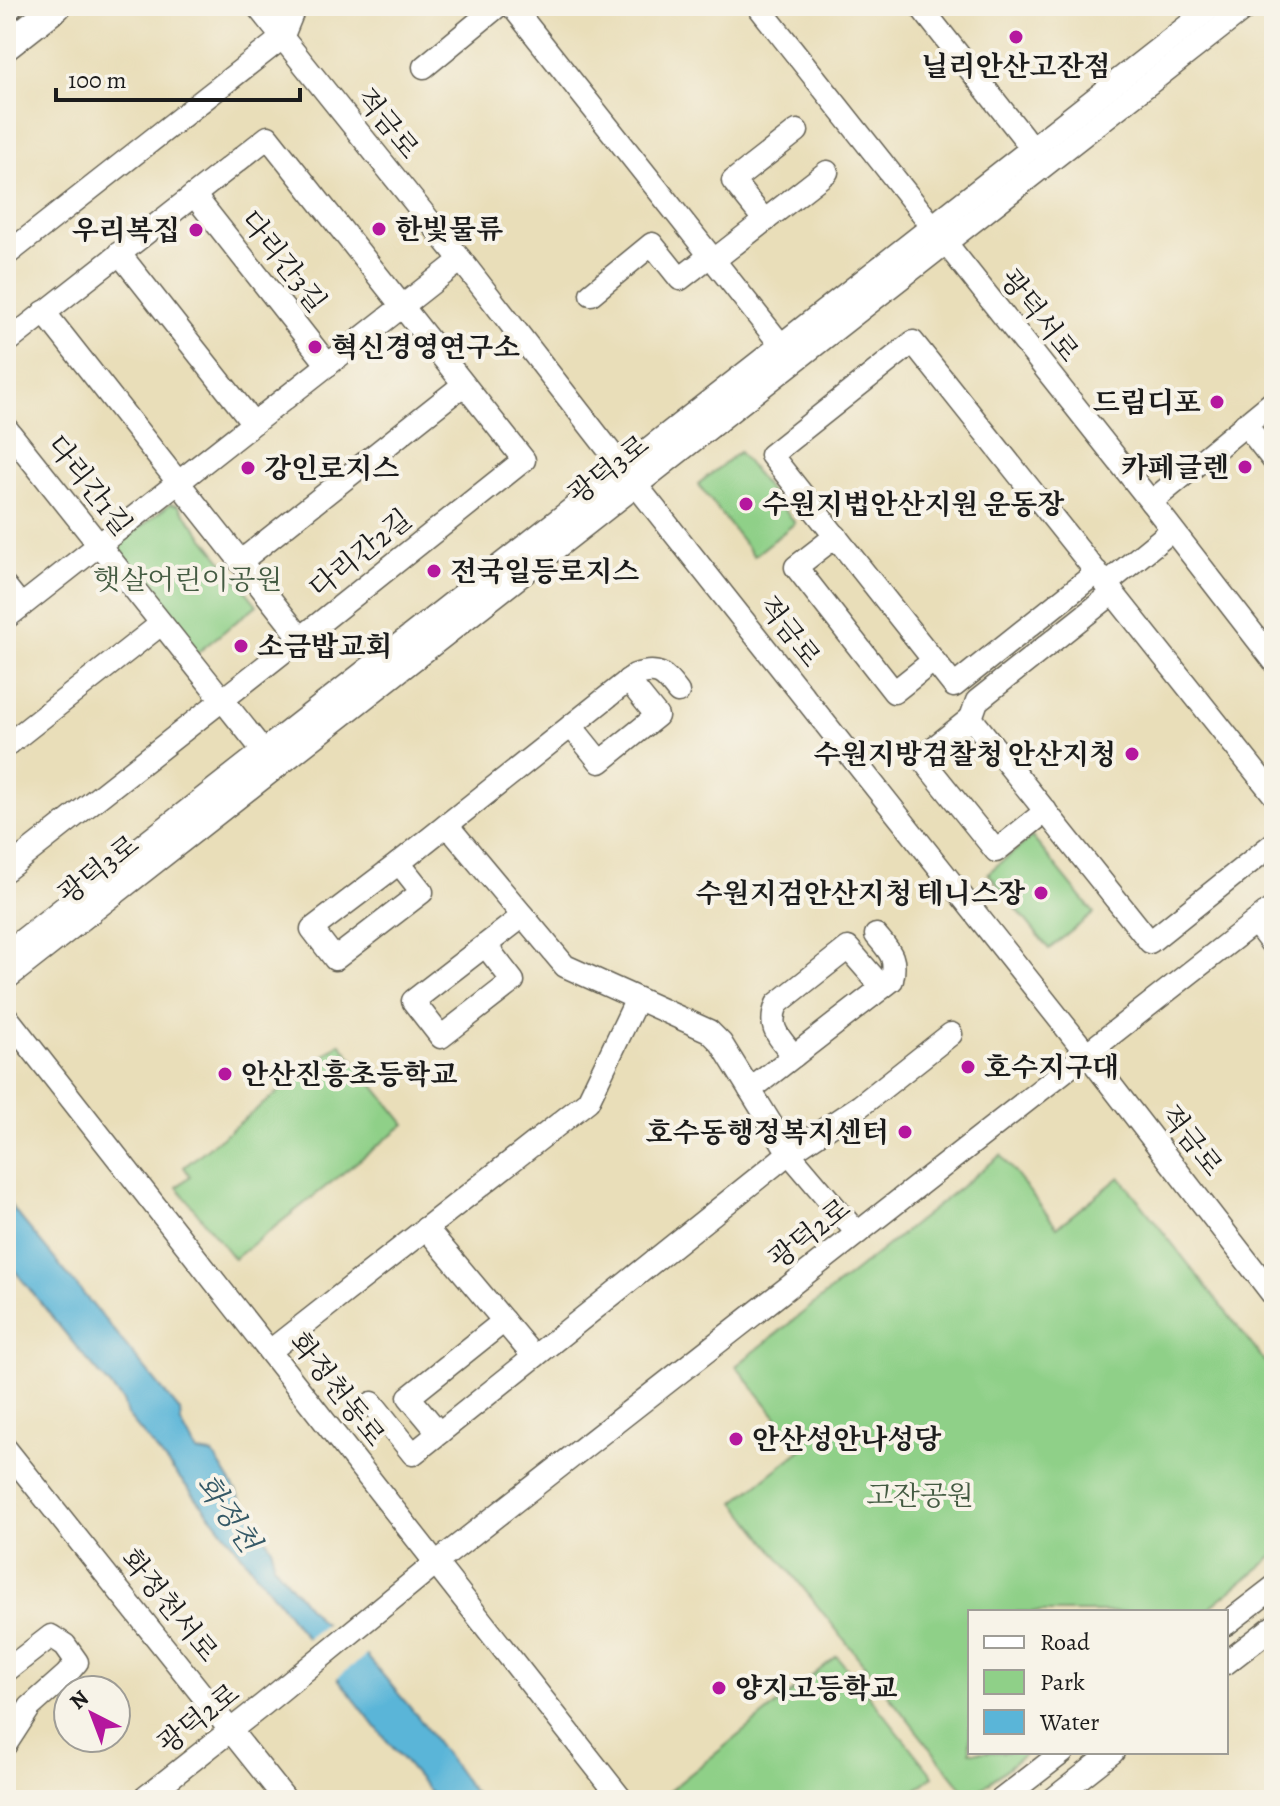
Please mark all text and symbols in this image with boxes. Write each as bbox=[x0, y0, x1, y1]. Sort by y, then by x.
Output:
marker: 닐리안산고잔점 bbox=[1007, 28, 1025, 46]
place label: 닐리안산고잔점 bbox=[921, 48, 1111, 86]
scale bar bbox=[56, 52, 300, 102]
text: 100 m bbox=[68, 64, 127, 96]
street label: 적금로 bbox=[347, 80, 428, 167]
street label: 다리간3길 bbox=[231, 203, 335, 321]
place label: 한빛물류 bbox=[395, 211, 503, 249]
place label: 우리복집 bbox=[72, 212, 180, 250]
marker: 한빛물류 bbox=[370, 220, 388, 238]
marker: 우리복집 bbox=[187, 221, 205, 239]
street label: 광덕서로 bbox=[991, 261, 1087, 370]
place label: 혁신경영연구소 bbox=[331, 329, 520, 367]
marker: 혁신경영연구소 bbox=[306, 338, 324, 356]
place label: 드림디포 bbox=[1093, 384, 1201, 422]
marker: 드림디포 bbox=[1208, 393, 1226, 411]
street label: 광덕3로 bbox=[560, 426, 657, 513]
street label: 다리간1길 bbox=[38, 428, 140, 544]
place label: 카페글렌 bbox=[1121, 449, 1229, 487]
place label: 강인로지스 bbox=[264, 450, 399, 488]
marker: 카페글렌 bbox=[1236, 458, 1254, 476]
marker: 강인로지스 bbox=[239, 459, 257, 477]
place label: 수원지법안산지원 운동장 bbox=[762, 486, 1065, 524]
marker: 수원지법안산지원 운동장 bbox=[737, 495, 755, 513]
street label: 다리간2길 bbox=[301, 501, 420, 607]
place label: 전국일등로지스 bbox=[450, 553, 639, 591]
park label: 햇살어린이공원 bbox=[93, 561, 283, 599]
marker: 전국일등로지스 bbox=[425, 562, 443, 580]
street label: 적금로 bbox=[749, 588, 829, 675]
place label: 소금밥교회 bbox=[257, 628, 392, 666]
marker: 소금밥교회 bbox=[232, 637, 250, 655]
place label: 수원지방검찰청 안산지청 bbox=[814, 736, 1116, 774]
marker: 수원지방검찰청 안산지청 bbox=[1123, 745, 1141, 763]
street label: 광덕3로 bbox=[50, 826, 147, 913]
place label: 수원지검안산지청 테니스장 bbox=[696, 875, 1026, 913]
marker: 수원지검안산지청 테니스장 bbox=[1032, 884, 1050, 902]
place label: 호수지구대 bbox=[984, 1049, 1119, 1087]
place label: 안산진흥초등학교 bbox=[241, 1056, 457, 1094]
marker: 호수지구대 bbox=[959, 1058, 977, 1076]
marker: 안산진흥초등학교 bbox=[216, 1065, 234, 1083]
street label: 적금로 bbox=[1151, 1097, 1231, 1184]
place label: 호수동행정복지센터 bbox=[646, 1114, 889, 1152]
marker: 호수동행정복지센터 bbox=[896, 1123, 914, 1141]
street label: 광덕2로 bbox=[761, 1190, 859, 1278]
street label: 화정천동로 bbox=[281, 1325, 394, 1455]
place label: 안산성안나성당 bbox=[752, 1421, 942, 1459]
marker: 안산성안나성당 bbox=[727, 1430, 745, 1448]
water label: 화정천 bbox=[187, 1466, 270, 1562]
park label: 고잔공원 bbox=[866, 1477, 974, 1515]
street label: 화정천서로 bbox=[112, 1541, 227, 1670]
legend bbox=[968, 1610, 1228, 1754]
text: Road bbox=[1040, 1626, 1090, 1658]
text: Park bbox=[1040, 1666, 1085, 1698]
place label: 양지고등학교 bbox=[735, 1670, 897, 1708]
north arrow bbox=[52, 1674, 132, 1754]
street label: 광덕2로 bbox=[150, 1675, 248, 1763]
marker: 양지고등학교 bbox=[710, 1679, 728, 1697]
text: N bbox=[63, 1683, 95, 1716]
text: Water bbox=[1039, 1706, 1100, 1738]

